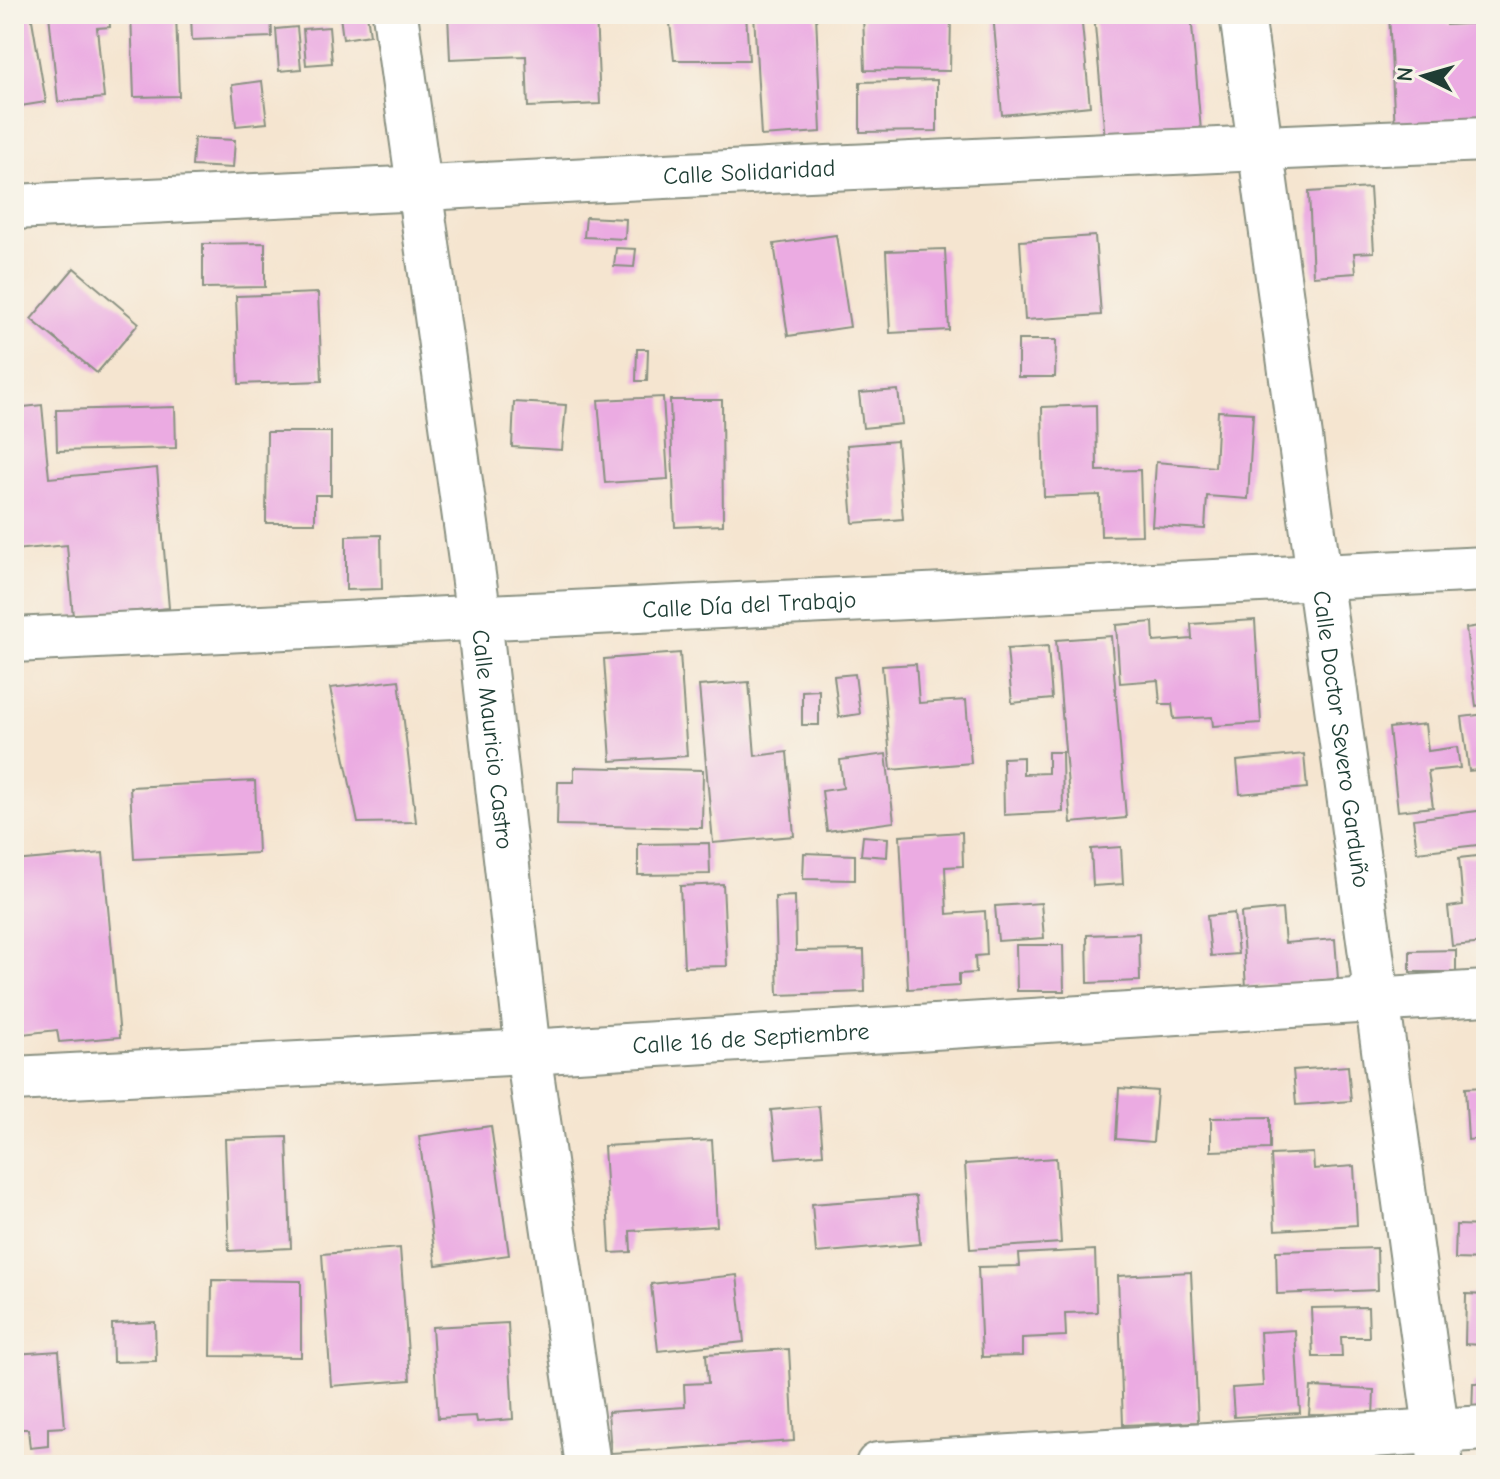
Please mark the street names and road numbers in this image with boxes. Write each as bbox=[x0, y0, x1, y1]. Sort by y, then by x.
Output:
street label: Calle Solidaridad bbox=[662, 154, 836, 190]
street label: Calle Día del Trabajo bbox=[641, 585, 857, 624]
street label: Calle Doctor Severo Garduño bbox=[1307, 589, 1376, 890]
street label: Calle Mauricio Castro bbox=[466, 628, 519, 851]
street label: Calle 16 de Septiembre bbox=[632, 1017, 870, 1060]

